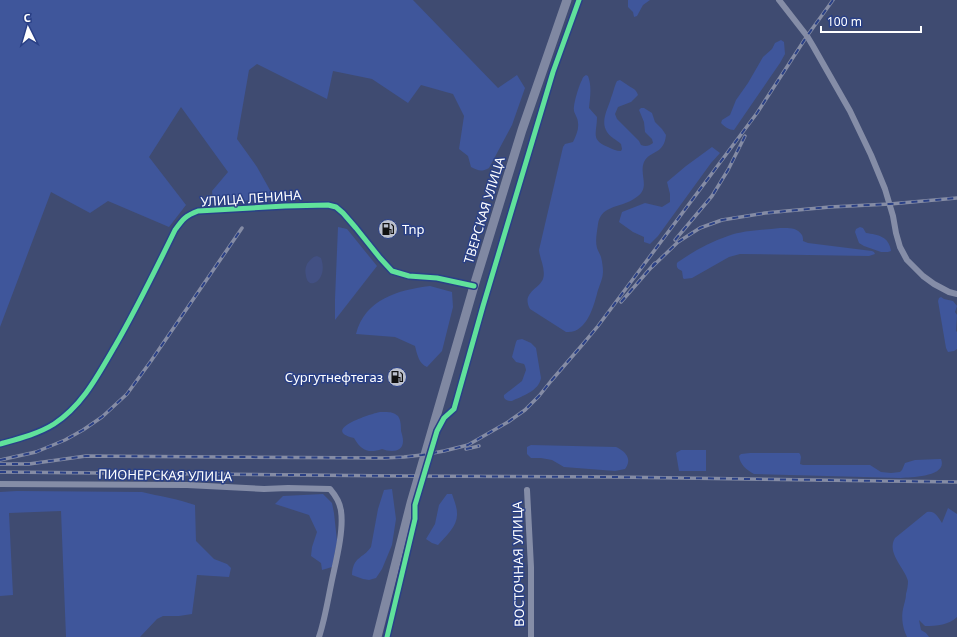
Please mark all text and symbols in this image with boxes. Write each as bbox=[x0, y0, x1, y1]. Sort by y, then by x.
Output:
north arrow bbox=[8, 8, 48, 48]
scale bar bbox=[821, 8, 921, 34]
text: С bbox=[23, 10, 31, 25]
text: 100 m bbox=[827, 13, 862, 30]
street label: ТВЕРСКАЯ УЛИЦА bbox=[459, 154, 509, 266]
street label: УЛИЦА ЛЕНИНА bbox=[200, 185, 303, 210]
fuel station icon: Tnp bbox=[377, 218, 399, 240]
place label: Tnp bbox=[402, 220, 425, 238]
fuel station icon: Сургутнефтегаз bbox=[386, 366, 408, 388]
place label: Сургутнефтегаз bbox=[285, 368, 383, 386]
street label: ПИОНЕРСКАЯ УЛИЦА bbox=[98, 465, 233, 485]
street label: ВОСТОЧНАЯ УЛИЦА bbox=[508, 500, 528, 627]

